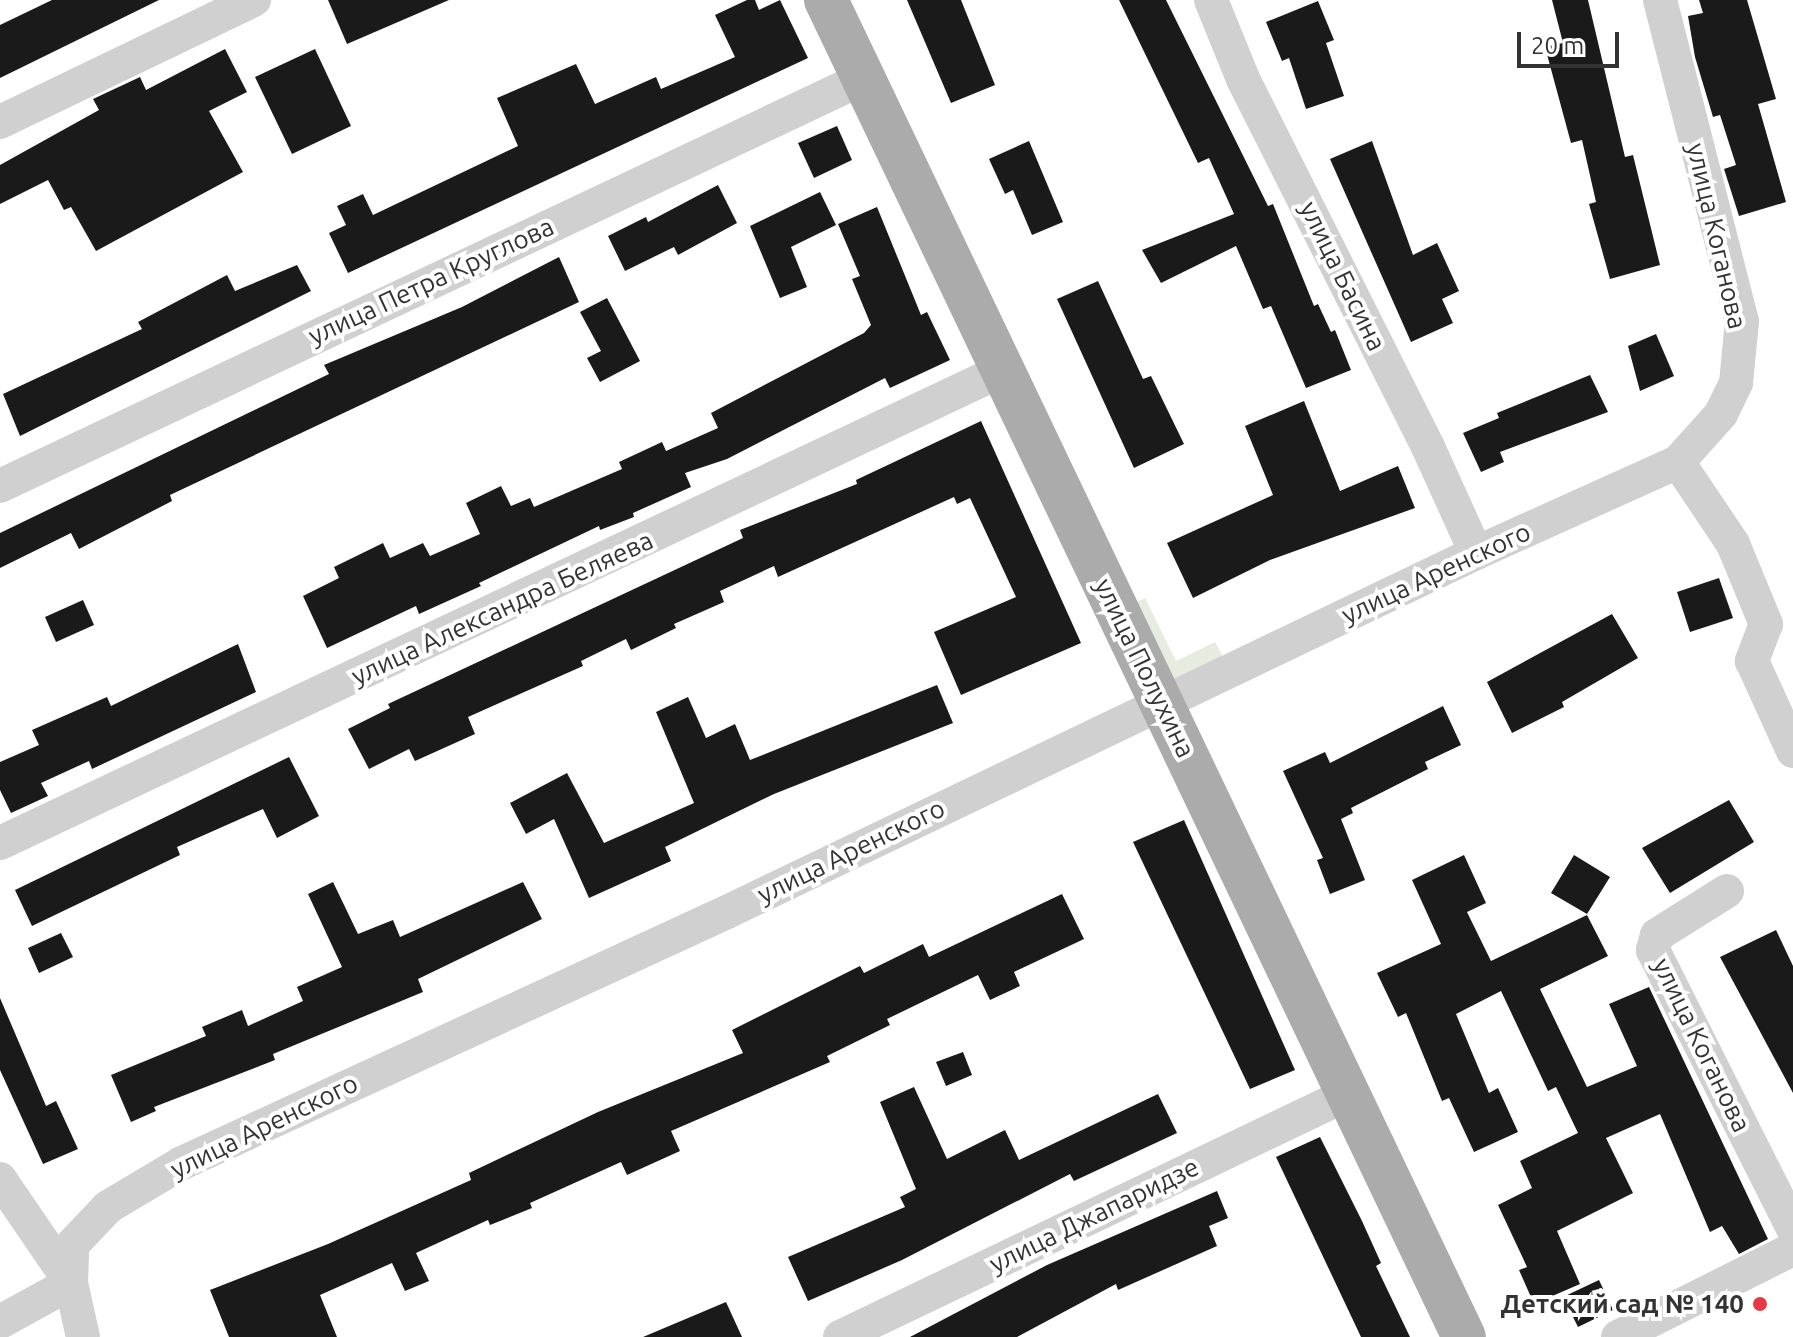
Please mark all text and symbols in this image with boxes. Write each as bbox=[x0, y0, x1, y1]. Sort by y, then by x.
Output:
scale bar bbox=[1521, 16, 1623, 66]
text: 20 m bbox=[1531, 32, 1584, 59]
street label: улица Коганова bbox=[1680, 140, 1754, 332]
street label: улица Басина bbox=[1293, 196, 1393, 356]
street label: улица Петра Круглова bbox=[303, 210, 559, 352]
street label: улица Аренского bbox=[1337, 516, 1535, 630]
street label: улица Александра Беляева bbox=[346, 524, 658, 692]
street label: улица Полухина bbox=[1088, 573, 1202, 763]
street label: улица Аренского bbox=[752, 792, 950, 910]
street label: улица Коганова bbox=[1646, 953, 1758, 1137]
street label: улица Аренского bbox=[165, 1067, 363, 1185]
street label: улица Джапаридзе bbox=[984, 1151, 1204, 1279]
place label: Детский сад № 140 bbox=[1501, 1288, 1744, 1320]
marker: Детский сад № 140 bbox=[1751, 1295, 1769, 1313]

